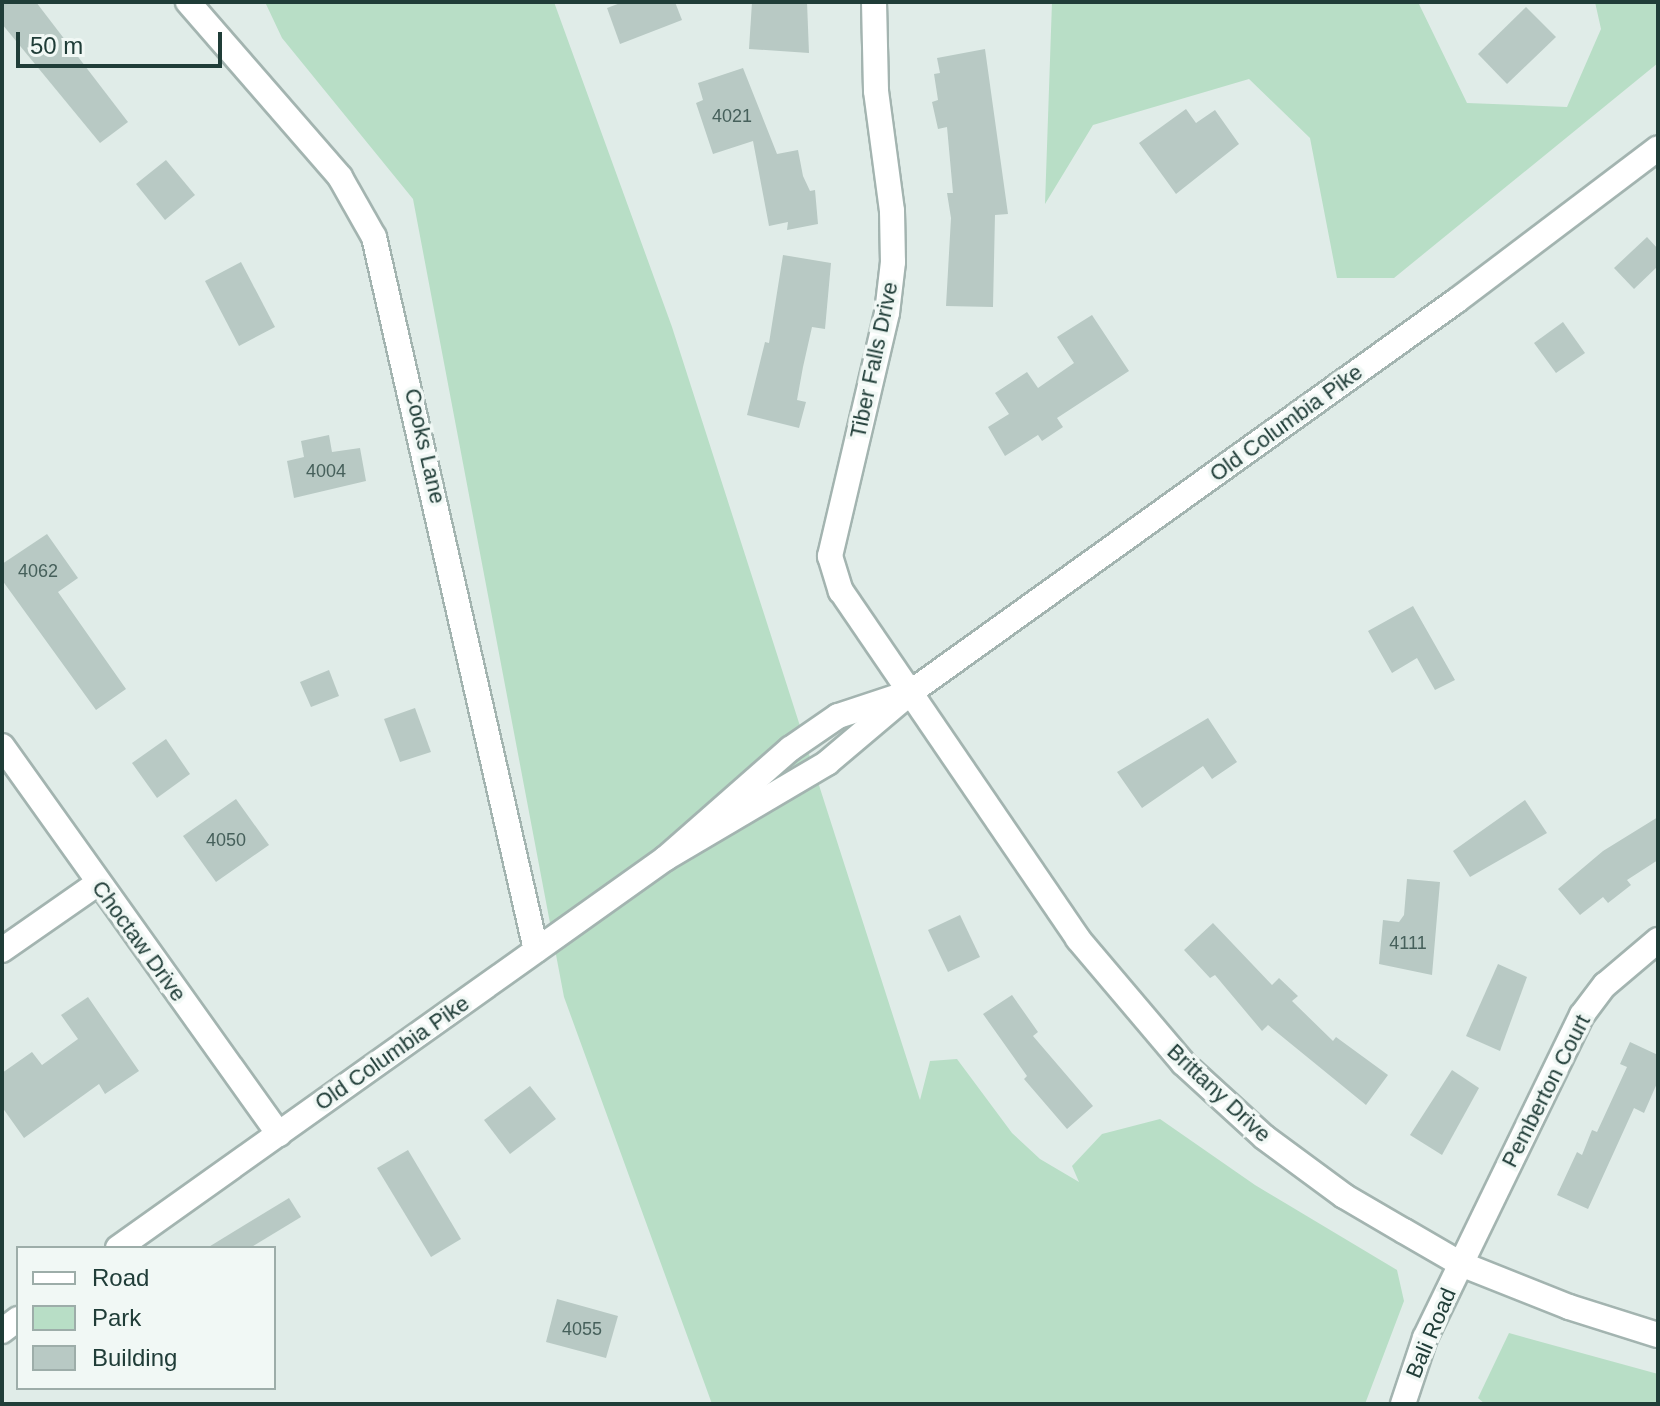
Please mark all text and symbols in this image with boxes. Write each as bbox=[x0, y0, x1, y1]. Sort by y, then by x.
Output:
scale bar bbox=[20, 16, 226, 66]
text: 50 m bbox=[30, 32, 83, 59]
house number: 4021 bbox=[712, 105, 752, 127]
street label: Tiber Falls Drive bbox=[845, 279, 903, 441]
street label: Old Columbia Pike bbox=[1205, 359, 1367, 487]
street label: Cooks Lane bbox=[399, 386, 451, 506]
house number: 4004 bbox=[306, 460, 346, 482]
house number: 4062 bbox=[18, 560, 58, 582]
house number: 4050 bbox=[206, 829, 246, 851]
street label: Choctaw Drive bbox=[86, 875, 192, 1007]
house number: 4111 bbox=[1389, 932, 1427, 954]
street label: Old Columbia Pike bbox=[310, 990, 474, 1116]
street label: Pemberton Court bbox=[1496, 1010, 1596, 1172]
street label: Brittany Drive bbox=[1162, 1038, 1276, 1148]
legend bbox=[16, 1246, 276, 1390]
text: Road bbox=[92, 1264, 149, 1291]
street label: Bali Road bbox=[1400, 1284, 1462, 1382]
text: Park bbox=[92, 1304, 141, 1331]
house number: 4055 bbox=[562, 1318, 602, 1340]
text: Building bbox=[92, 1344, 177, 1371]

